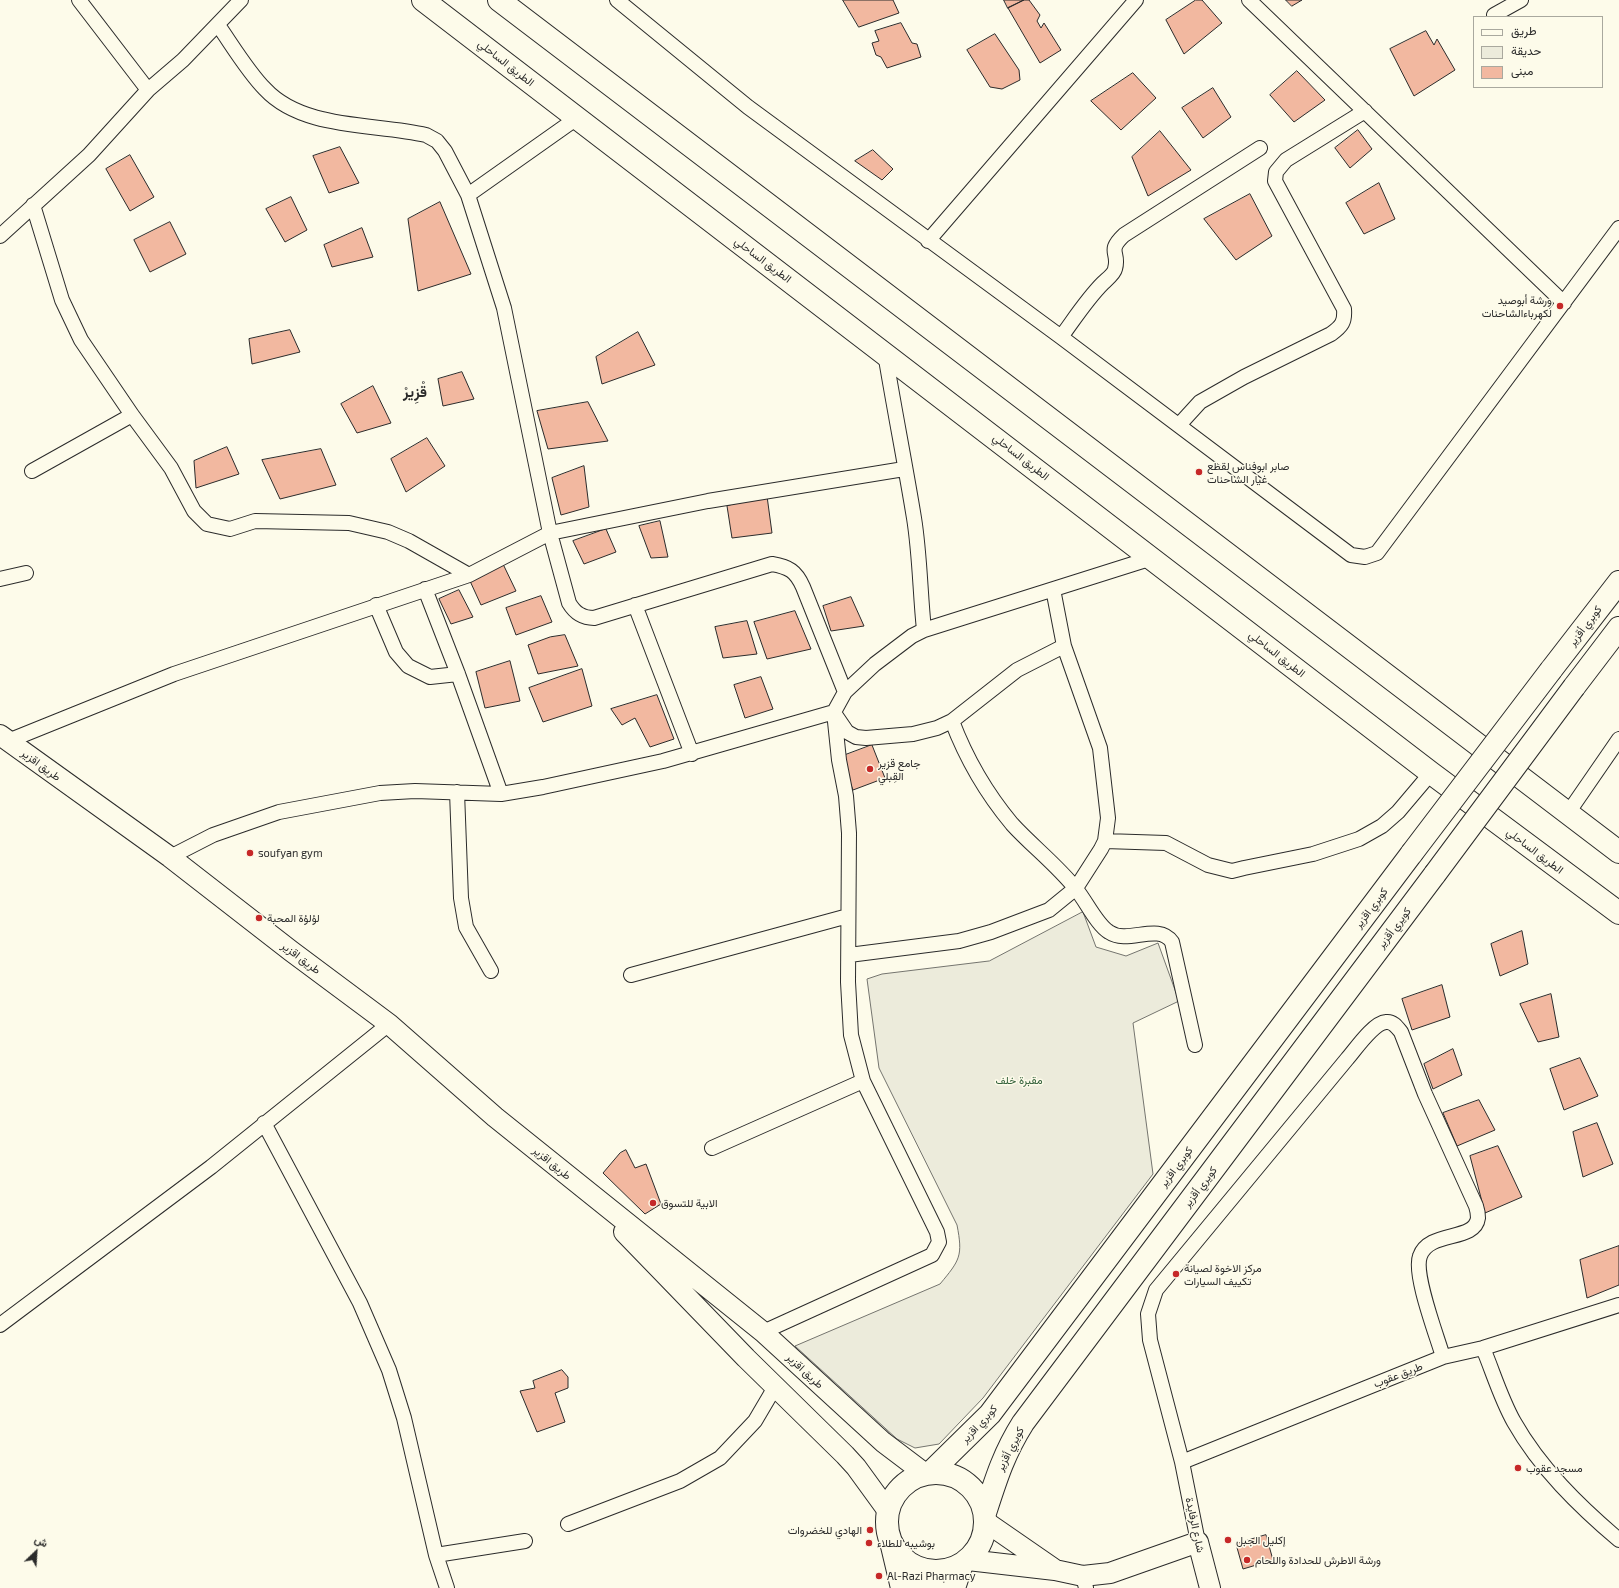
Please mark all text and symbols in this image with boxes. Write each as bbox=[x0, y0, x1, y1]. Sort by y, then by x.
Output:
legend bbox=[1473, 16, 1603, 88]
text: طريق bbox=[1511, 23, 1536, 37]
street label: الطريق الساحلي bbox=[475, 37, 537, 89]
text: حديقة bbox=[1511, 43, 1541, 57]
text: مبنى bbox=[1511, 63, 1533, 77]
street label: الطريق الساحلي bbox=[732, 234, 794, 286]
place label: ورشة أبوصيد لكهرباءالشاحنات bbox=[1482, 293, 1552, 319]
marker: ورشة أبوصيد لكهرباءالشاحنات bbox=[1555, 301, 1565, 311]
district label: قْزِيرْ bbox=[403, 383, 427, 401]
street label: الطريق الساحلي bbox=[990, 431, 1052, 483]
place label: صابر ابوفناس لقطع غيار الشاحنات bbox=[1207, 459, 1289, 485]
marker: صابر ابوفناس لقطع غيار الشاحنات bbox=[1194, 467, 1204, 477]
street label: كوبري أقزير bbox=[1565, 603, 1605, 649]
street label: الطريق الساحلي bbox=[1246, 628, 1308, 680]
street label: طريق اقزير bbox=[19, 746, 63, 784]
place label: جامع قزير القِبلي bbox=[878, 756, 920, 782]
marker: جامع قزير القِبلي bbox=[865, 764, 875, 774]
street label: الطريق الساحلي bbox=[1504, 825, 1566, 877]
place label: soufyan gym bbox=[258, 846, 323, 860]
marker: soufyan gym bbox=[245, 848, 255, 858]
street label: كوبري اقزير bbox=[1351, 885, 1391, 931]
street label: كويري أقزير bbox=[1374, 905, 1414, 951]
place label: لؤلؤة المحبة bbox=[267, 911, 320, 925]
marker: لؤلؤة المحبة bbox=[254, 913, 264, 923]
street label: طريق اقزير bbox=[279, 939, 323, 977]
park label: مقبرة خلف bbox=[995, 1073, 1043, 1087]
street label: طريق اقزير bbox=[530, 1144, 574, 1182]
street label: كوبري اقزير bbox=[1156, 1144, 1196, 1190]
street label: كويري أقزير bbox=[1180, 1164, 1220, 1210]
place label: الابية للتسوق bbox=[661, 1196, 718, 1210]
marker: الابية للتسوق bbox=[648, 1198, 658, 1208]
place label: مركز الاخوة لصيانة تكييف السيارات bbox=[1184, 1261, 1262, 1287]
marker: مركز الاخوة لصيانة تكييف السيارات bbox=[1171, 1269, 1181, 1279]
street label: طريق اقزير bbox=[784, 1351, 826, 1391]
street label: طريق عقوب bbox=[1372, 1360, 1424, 1390]
street label: كوبري اقزير bbox=[958, 1402, 1000, 1446]
street label: كويري أقزير bbox=[993, 1425, 1027, 1473]
place label: مسجد عقوب bbox=[1526, 1461, 1583, 1475]
marker: مسجد عقوب bbox=[1513, 1463, 1523, 1473]
street label: شارع الرفايدة bbox=[1183, 1496, 1207, 1554]
place label: الهادي للخضروات bbox=[788, 1523, 862, 1537]
marker: الهادي للخضروات bbox=[865, 1525, 875, 1535]
north arrow bbox=[16, 1532, 56, 1572]
text: ش bbox=[33, 1532, 50, 1549]
place label: إكليل الجبل bbox=[1236, 1533, 1286, 1547]
marker: إكليل الجبل bbox=[1223, 1535, 1233, 1545]
place label: بوشيبه للطلاء bbox=[877, 1536, 935, 1550]
marker: بوشيبه للطلاء bbox=[864, 1538, 874, 1548]
place label: ورشة الاطرش للحدادة واللحام bbox=[1255, 1553, 1381, 1567]
marker: ورشة الاطرش للحدادة واللحام bbox=[1242, 1555, 1252, 1565]
place label: Al-Razi Pharmacy bbox=[887, 1569, 976, 1583]
marker: Al-Razi Pharmacy bbox=[874, 1571, 884, 1581]

